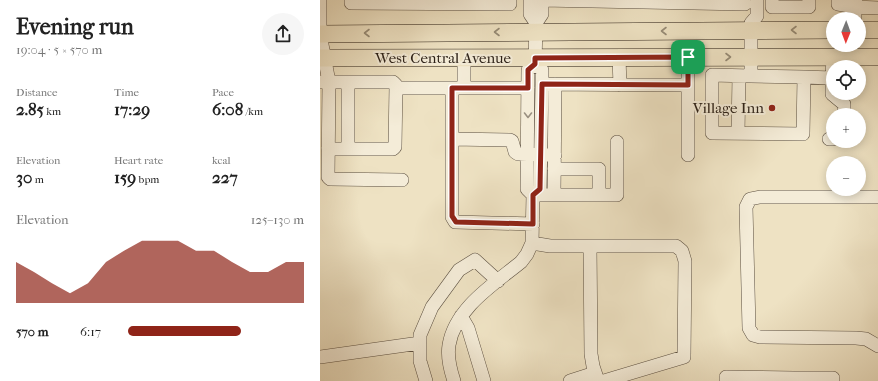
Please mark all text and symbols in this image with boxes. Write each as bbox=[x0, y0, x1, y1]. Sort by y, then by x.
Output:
north arrow bbox=[826, 12, 866, 52]
map controls bbox=[826, 12, 866, 196]
button: share bbox=[262, 13, 304, 55]
text: Evening run bbox=[16, 14, 134, 40]
one-way arrow bbox=[791, 26, 797, 34]
one-way arrow bbox=[661, 27, 667, 35]
one-way arrow bbox=[494, 28, 500, 36]
one-way arrow bbox=[364, 29, 370, 37]
pin bbox=[671, 40, 705, 74]
text: 19:04 · 5 × 570 m bbox=[16, 42, 102, 57]
icon: arrive bbox=[677, 46, 699, 68]
street label: West Central Avenue bbox=[374, 49, 511, 67]
one-way arrow bbox=[725, 53, 731, 61]
button: locate bbox=[826, 60, 866, 100]
text: Distance bbox=[16, 86, 57, 99]
text: Time bbox=[114, 86, 139, 99]
text: Pace bbox=[212, 86, 234, 99]
text: 2.85 bbox=[16, 99, 44, 119]
text: 17:29 bbox=[114, 99, 150, 119]
text: 6:08 bbox=[212, 99, 243, 119]
place label: Village Inn bbox=[692, 99, 764, 117]
marker: Village Inn bbox=[767, 103, 777, 113]
text: km bbox=[44, 105, 61, 118]
text: /km bbox=[243, 105, 263, 118]
button: + bbox=[826, 108, 866, 148]
one-way arrow bbox=[524, 112, 532, 118]
text: Elevation bbox=[16, 154, 60, 167]
text: Heart rate bbox=[114, 154, 163, 167]
text: kcal bbox=[212, 154, 231, 167]
button: − bbox=[826, 156, 866, 196]
text: 30 bbox=[16, 167, 32, 187]
text: 159 bbox=[114, 167, 136, 187]
text: 227 bbox=[212, 167, 238, 187]
text: m bbox=[32, 173, 44, 186]
text: bpm bbox=[136, 173, 159, 186]
text: Elevation bbox=[16, 212, 69, 227]
text: 125–130 m bbox=[251, 212, 304, 227]
text: 570 m bbox=[16, 324, 49, 339]
text: 6:17 bbox=[80, 324, 101, 339]

